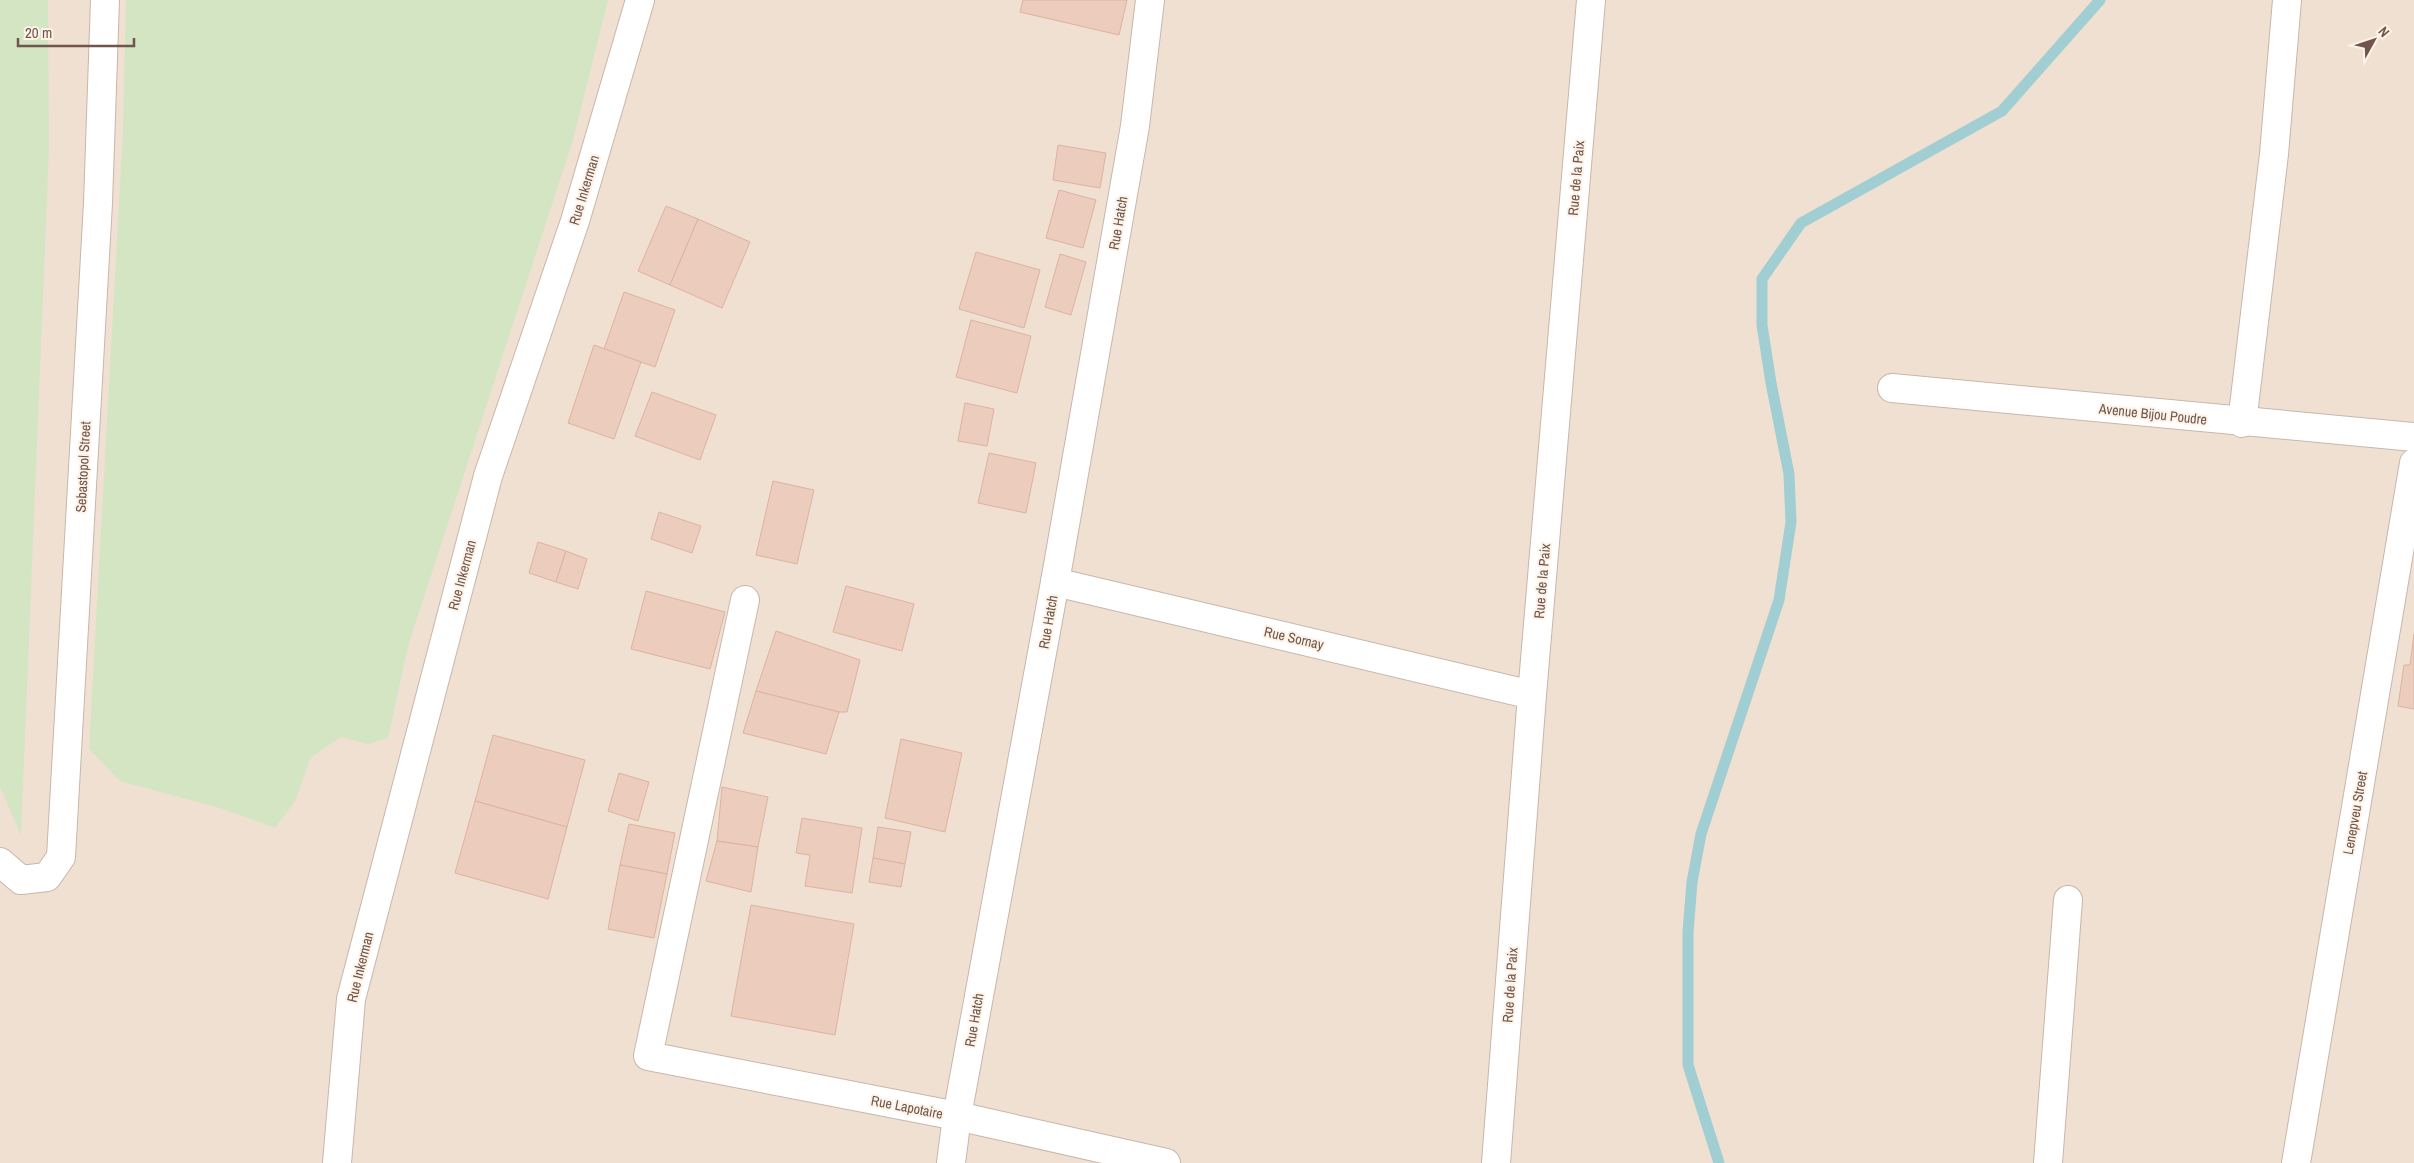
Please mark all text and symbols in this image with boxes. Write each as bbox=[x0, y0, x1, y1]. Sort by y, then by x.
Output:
scale bar bbox=[18, 15, 134, 47]
north arrow bbox=[2349, 15, 2399, 65]
text: 20 m bbox=[25, 22, 52, 43]
text: N bbox=[2374, 23, 2394, 41]
street label: Rue de la Paix bbox=[1564, 139, 1588, 216]
street label: Rue Inkerman bbox=[565, 153, 603, 227]
street label: Rue Hatch bbox=[1104, 195, 1132, 251]
street label: Avenue Bijou Poudre bbox=[2097, 399, 2208, 429]
street label: Sebastopol Street bbox=[72, 421, 94, 513]
street label: Rue Inkerman bbox=[444, 538, 480, 612]
street label: Rue de la Paix bbox=[1530, 542, 1554, 619]
street label: Rue Hatch bbox=[1034, 594, 1062, 650]
street label: Rue Sornay bbox=[1262, 622, 1326, 654]
street label: Lenepveu Street bbox=[2339, 770, 2371, 856]
street label: Rue Inkerman bbox=[343, 930, 377, 1004]
street label: Rue de la Paix bbox=[1498, 947, 1522, 1023]
street label: Rue Hatch bbox=[960, 992, 988, 1048]
street label: Rue Lapotaire bbox=[870, 1091, 944, 1123]

